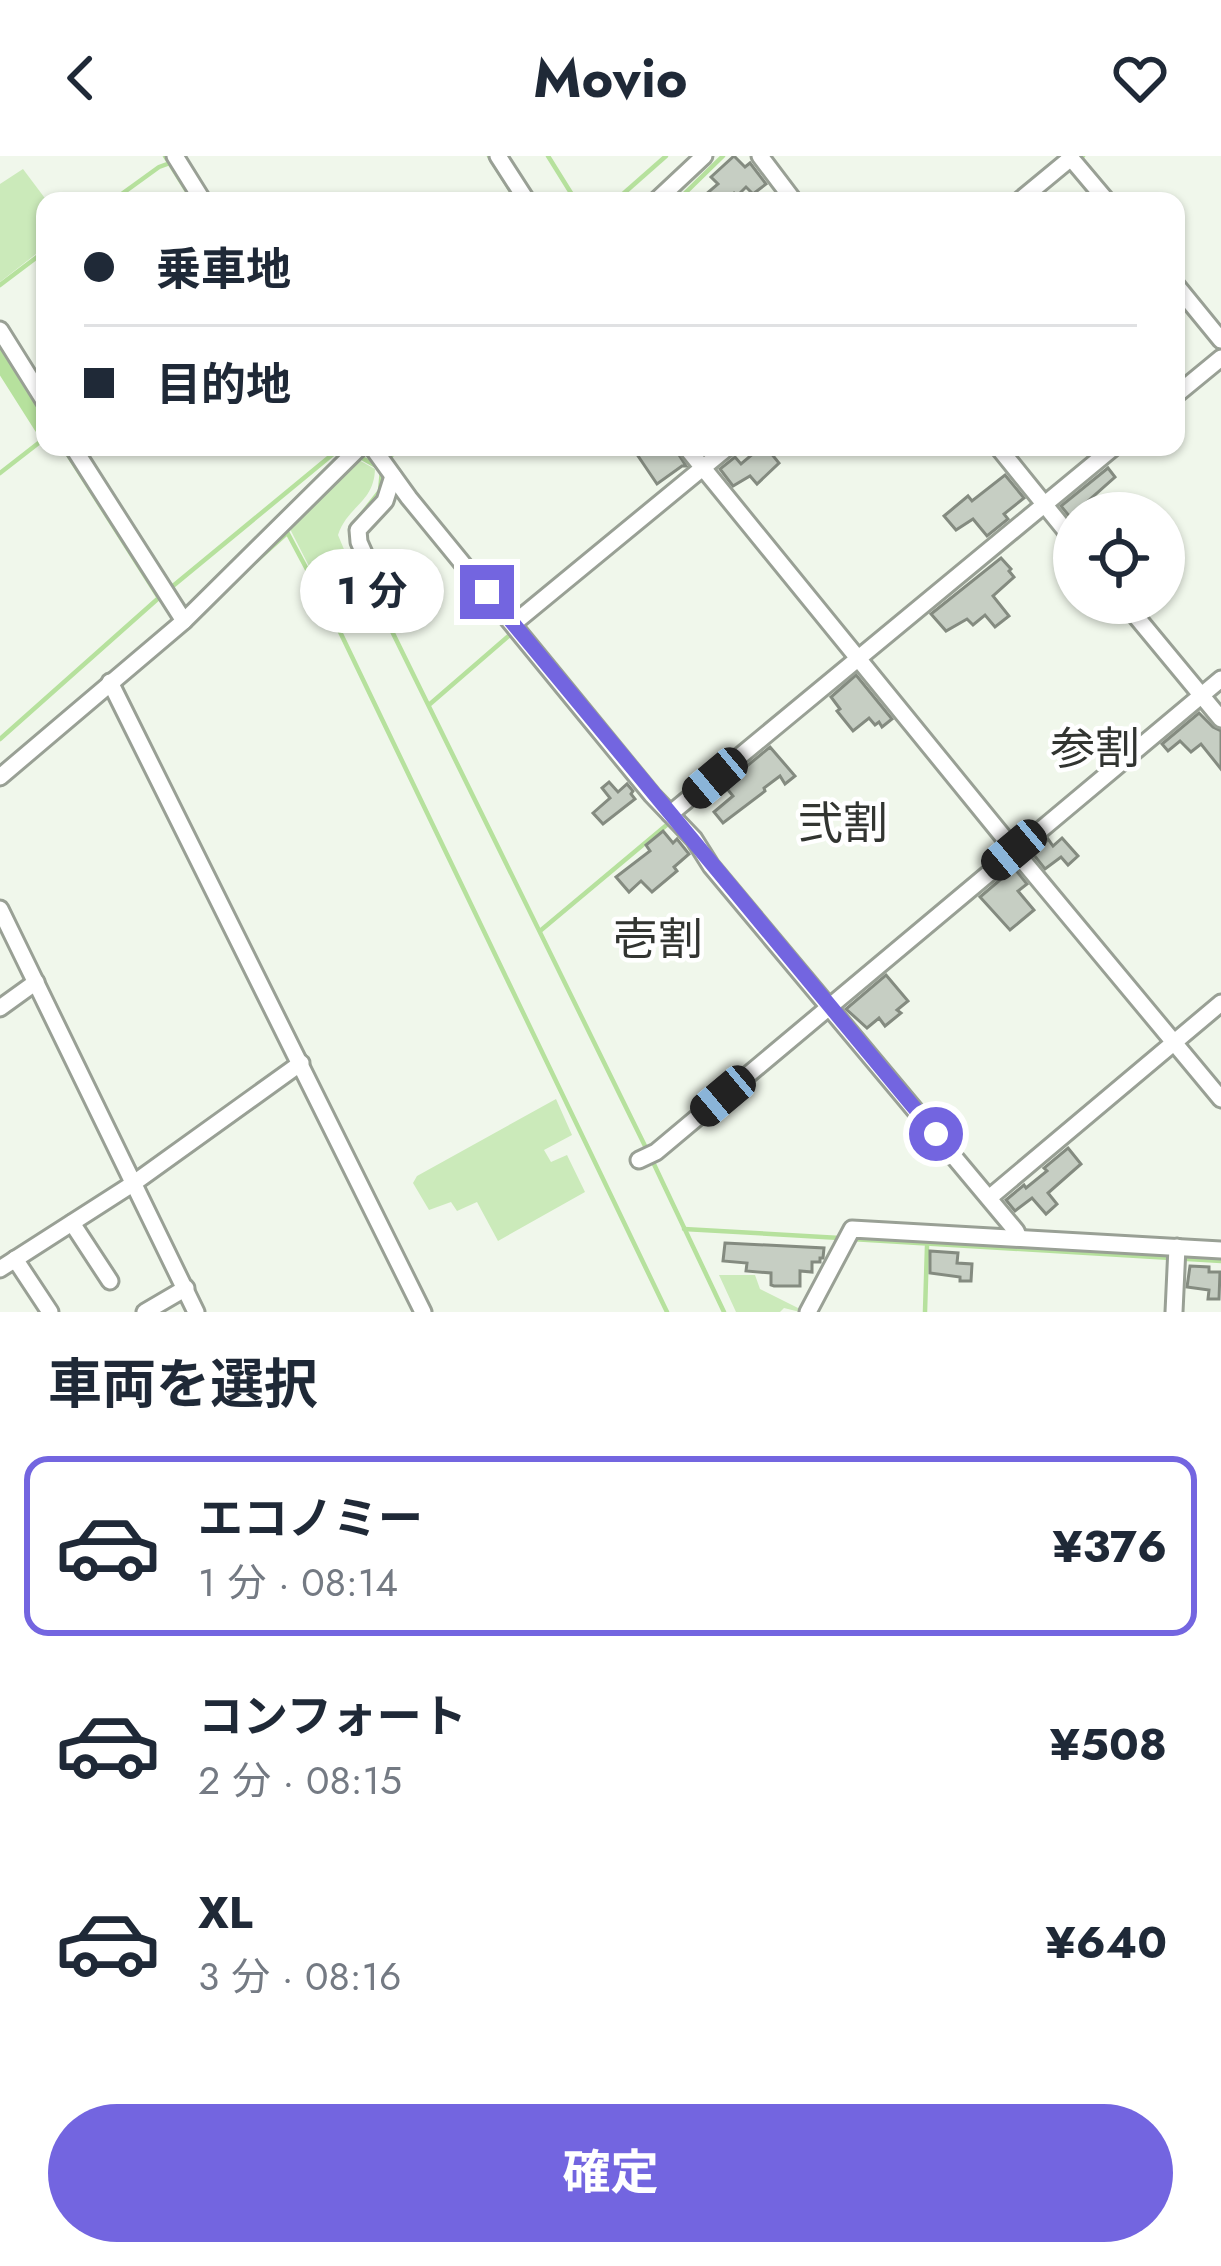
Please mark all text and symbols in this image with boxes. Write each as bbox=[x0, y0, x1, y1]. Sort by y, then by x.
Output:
text: Movio bbox=[533, 39, 688, 117]
icon: back bbox=[48, 45, 114, 111]
icon: heart bbox=[1107, 45, 1173, 111]
text: 乗車地 bbox=[156, 237, 291, 302]
text: 目的地 bbox=[156, 352, 291, 417]
map controls bbox=[1053, 492, 1185, 624]
button: locate bbox=[1053, 492, 1185, 624]
callout: 1 分 bbox=[301, 550, 445, 634]
text: 1 分 bbox=[337, 562, 407, 619]
route end bbox=[460, 565, 514, 619]
district label: 参割 bbox=[1050, 716, 1140, 781]
car bbox=[676, 741, 754, 815]
district label: 弐割 bbox=[798, 791, 888, 856]
car bbox=[975, 813, 1053, 887]
district label: 壱割 bbox=[613, 907, 703, 972]
car bbox=[684, 1059, 762, 1133]
route start bbox=[909, 1107, 963, 1161]
text: 車両を選択 bbox=[48, 1345, 318, 1423]
text: エコノミー bbox=[198, 1486, 423, 1551]
icon: car bbox=[54, 1492, 162, 1600]
text: ¥376 bbox=[1052, 1514, 1167, 1579]
text: 1 分 · 08:14 bbox=[198, 1554, 398, 1611]
text: コンフォート bbox=[198, 1684, 467, 1749]
icon: car bbox=[54, 1690, 162, 1798]
text: ¥508 bbox=[1050, 1712, 1167, 1777]
text: 2 分 · 08:15 bbox=[198, 1752, 402, 1809]
text: XL bbox=[198, 1880, 253, 1945]
icon: car bbox=[54, 1888, 162, 1996]
text: ¥640 bbox=[1046, 1910, 1167, 1975]
text: 3 分 · 08:16 bbox=[198, 1948, 402, 2005]
button: 確定 bbox=[48, 2104, 1173, 2242]

